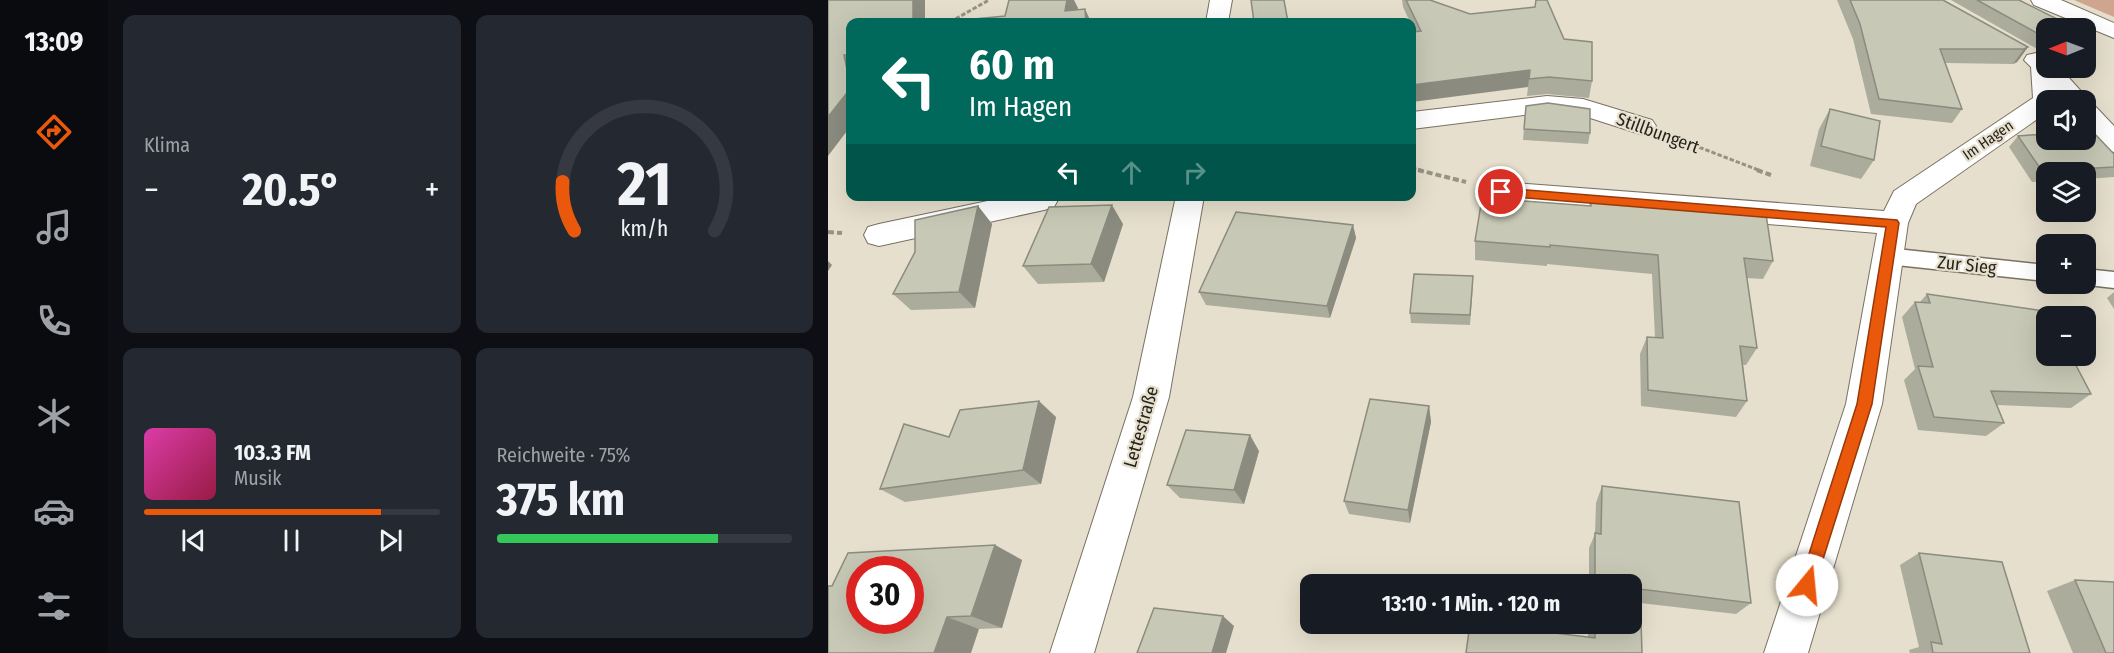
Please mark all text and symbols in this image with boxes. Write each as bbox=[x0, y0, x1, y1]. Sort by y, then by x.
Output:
north arrow bbox=[2036, 18, 2096, 78]
map controls bbox=[2036, 18, 2096, 366]
text: 13:09 bbox=[25, 26, 83, 58]
text: 60 m bbox=[969, 40, 1055, 90]
icon: left bbox=[870, 42, 948, 120]
button: sound bbox=[2036, 90, 2096, 150]
text: Im Hagen bbox=[969, 91, 1072, 123]
street label: Stillbungert bbox=[1614, 108, 1703, 158]
icon: directions bbox=[33, 111, 75, 153]
street label: Im Hagen bbox=[1959, 116, 2017, 164]
text: Klima bbox=[144, 133, 190, 157]
text: 21 bbox=[616, 147, 671, 222]
icon: left bbox=[1052, 156, 1085, 189]
icon: ahead bbox=[1115, 156, 1148, 189]
icon: right bbox=[1178, 156, 1211, 189]
button: layers bbox=[2036, 162, 2096, 222]
text: 20.5° bbox=[242, 163, 341, 217]
pin bbox=[1475, 166, 1526, 217]
text: − bbox=[144, 170, 159, 210]
text: + bbox=[424, 170, 439, 210]
icon: arrive bbox=[1484, 175, 1517, 208]
icon: music bbox=[33, 206, 75, 248]
text: km/h bbox=[620, 216, 668, 242]
button: + bbox=[2036, 234, 2096, 294]
street label: Zur Sieg bbox=[1937, 251, 1998, 279]
icon: phone bbox=[33, 300, 75, 342]
button: − bbox=[2036, 306, 2096, 366]
street label: Lettestraße bbox=[1119, 384, 1163, 470]
icon: climate bbox=[33, 395, 75, 437]
text: 103.3 FM bbox=[234, 439, 311, 466]
text: Reichweite · 75% bbox=[497, 443, 630, 467]
text: Musik bbox=[234, 466, 282, 490]
text: 375 km bbox=[497, 473, 625, 527]
icon: car bbox=[33, 490, 75, 532]
icon: previous bbox=[177, 524, 210, 557]
icon: pause bbox=[275, 524, 308, 557]
icon: next bbox=[374, 524, 407, 557]
position arrow bbox=[1775, 553, 1839, 617]
speed limit sign: 30 bbox=[846, 556, 924, 634]
icon: filters bbox=[33, 585, 75, 627]
text: 13:10 · 1 Min. · 120 m bbox=[1382, 590, 1560, 617]

